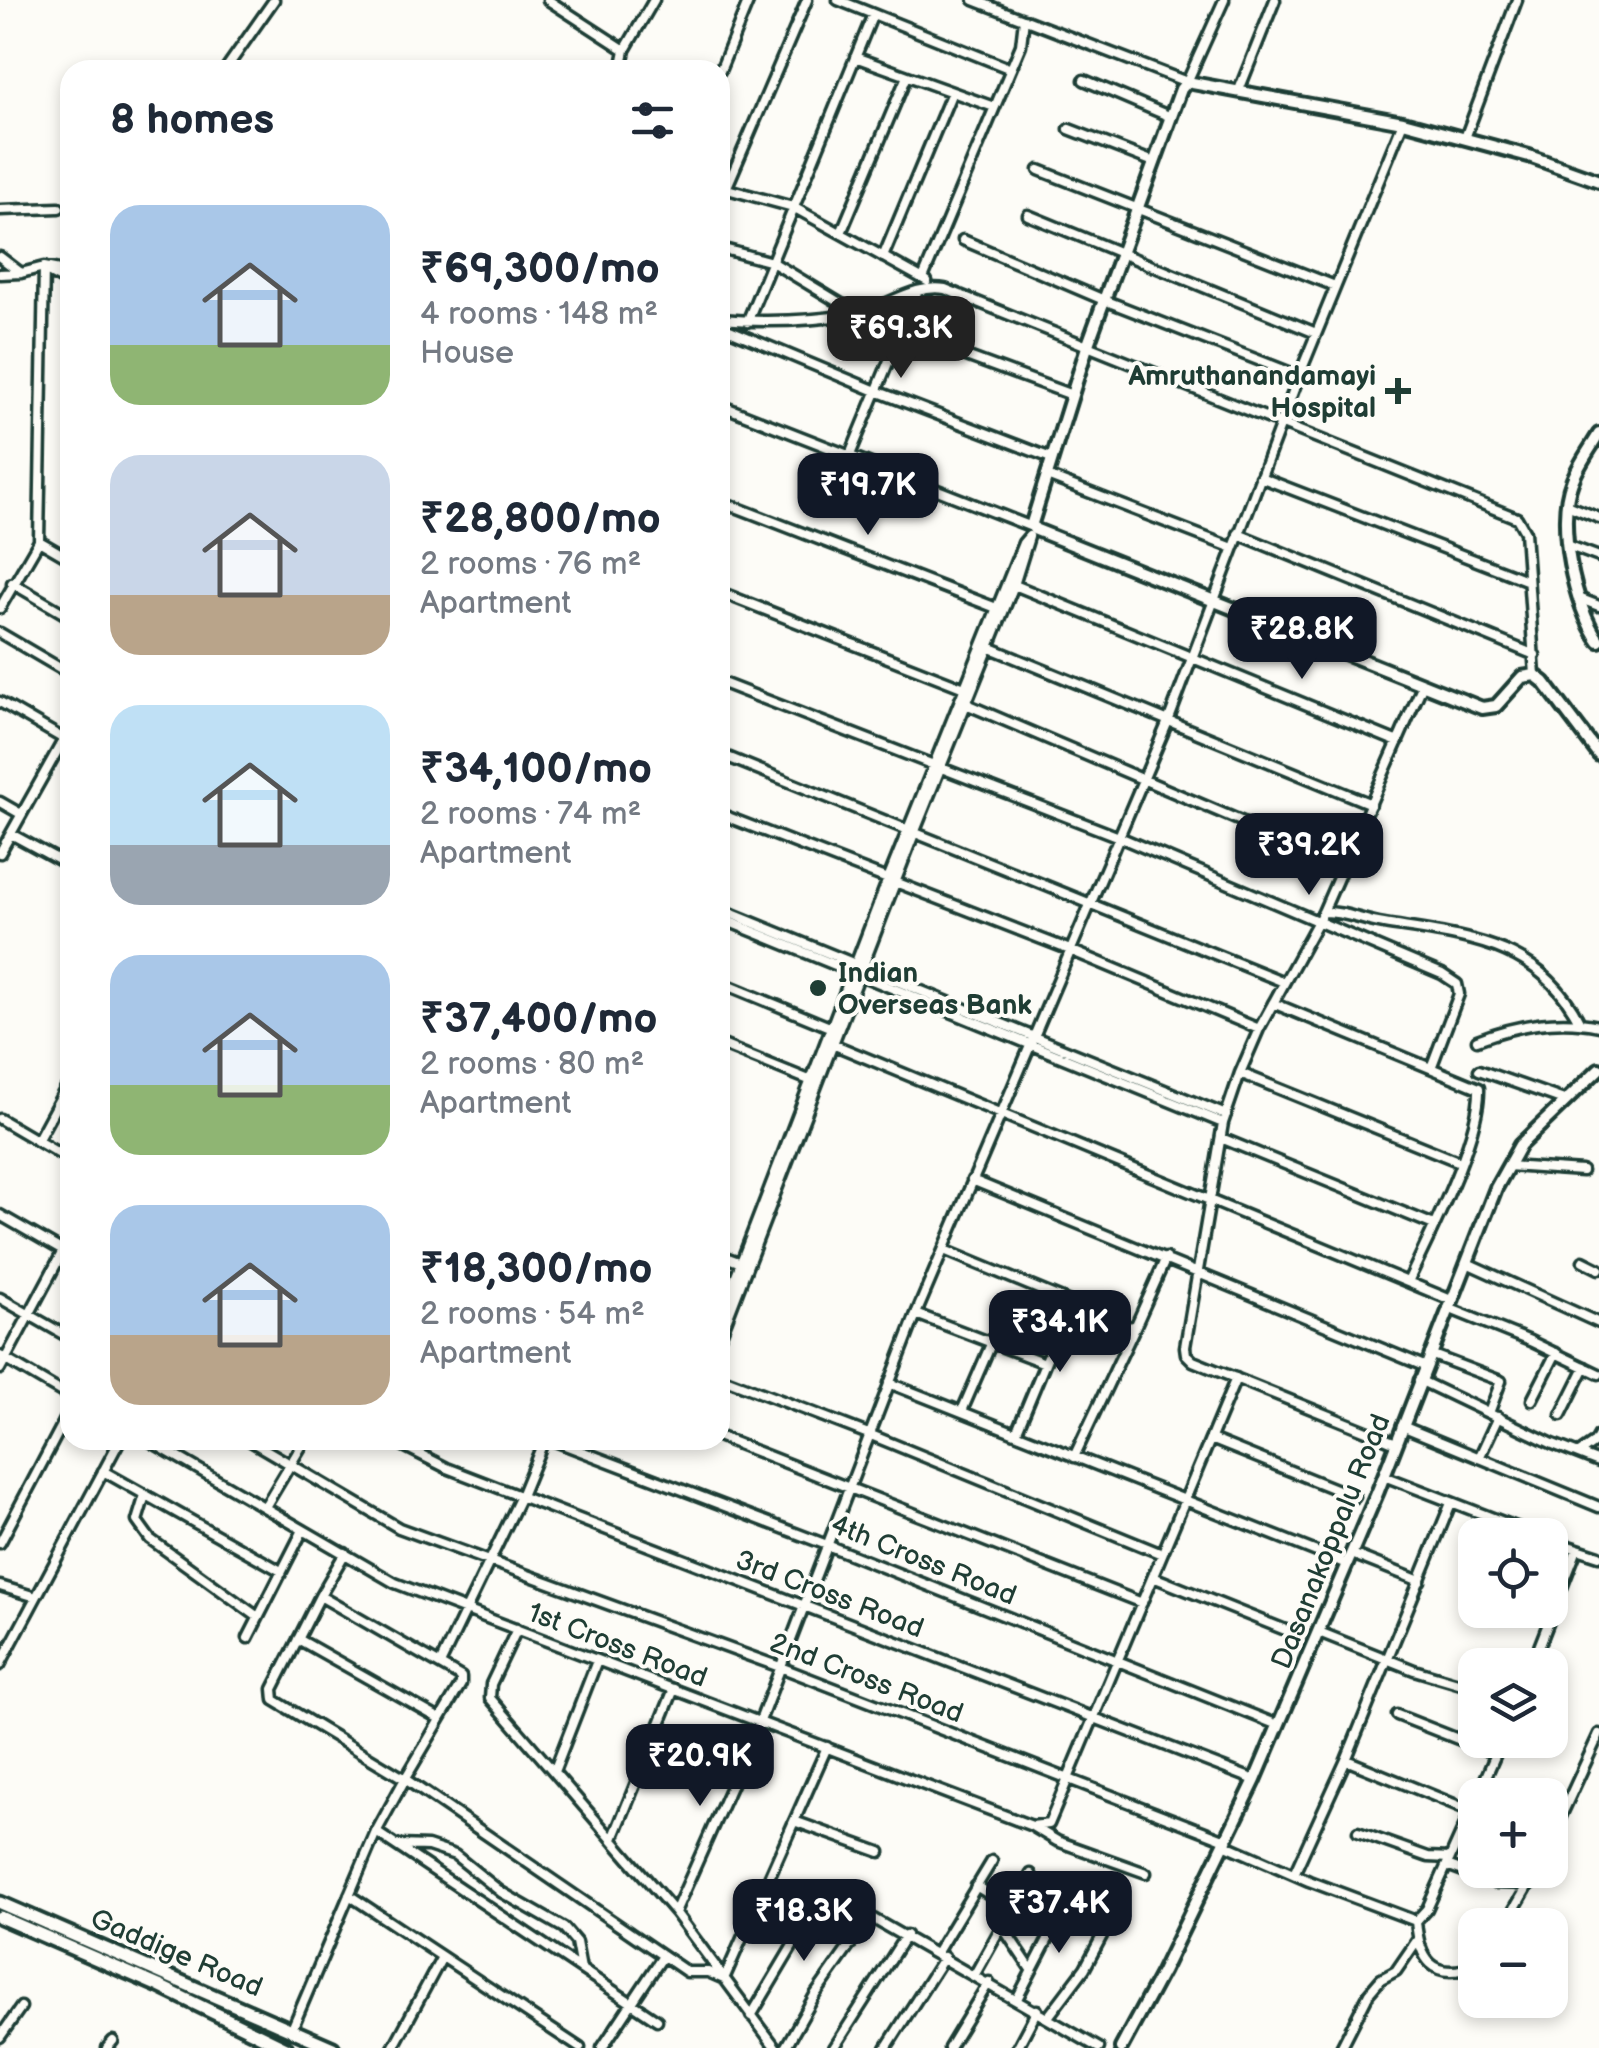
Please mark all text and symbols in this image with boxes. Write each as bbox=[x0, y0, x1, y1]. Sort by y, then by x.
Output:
icon: filters bbox=[625, 93, 680, 148]
text: 8 homes bbox=[110, 95, 274, 146]
text: ₹69,300/mo bbox=[420, 244, 660, 295]
icon: home bbox=[190, 245, 310, 365]
text: 4 rooms · 148 m² bbox=[420, 295, 658, 334]
pin: ₹69.3K bbox=[820, 296, 982, 381]
text: ₹69.3K bbox=[849, 309, 953, 348]
text: House bbox=[420, 334, 514, 373]
place label: Amruthanandamayi Hospital bbox=[1128, 360, 1376, 425]
marker: Amruthanandamayi Hospital bbox=[1385, 378, 1411, 404]
pin: ₹19.7K bbox=[787, 453, 949, 538]
text: ₹19.7K bbox=[820, 466, 917, 505]
text: ₹28,800/mo bbox=[420, 494, 661, 545]
icon: home bbox=[190, 495, 310, 615]
text: 2 rooms · 76 m² bbox=[420, 545, 641, 584]
text: Apartment bbox=[420, 584, 571, 623]
pin: ₹28.8K bbox=[1221, 597, 1383, 682]
text: ₹28.8K bbox=[1250, 610, 1354, 649]
text: ₹34,100/mo bbox=[420, 744, 652, 795]
icon: home bbox=[190, 745, 310, 865]
text: 2 rooms · 74 m² bbox=[420, 795, 641, 834]
pin: ₹39.2K bbox=[1228, 813, 1390, 898]
text: ₹39.2K bbox=[1257, 826, 1361, 865]
text: Apartment bbox=[420, 834, 571, 873]
place label: Indian Overseas Bank bbox=[838, 957, 1032, 1022]
marker: Indian Overseas Bank bbox=[807, 977, 829, 999]
text: ₹37,400/mo bbox=[420, 994, 658, 1045]
icon: home bbox=[190, 995, 310, 1115]
text: 2 rooms · 80 m² bbox=[420, 1045, 644, 1084]
text: Apartment bbox=[420, 1084, 571, 1123]
text: ₹18,300/mo bbox=[420, 1244, 653, 1295]
icon: home bbox=[190, 1245, 310, 1365]
pin: ₹34.1K bbox=[979, 1290, 1141, 1375]
text: 2 rooms · 54 m² bbox=[420, 1295, 645, 1334]
text: ₹34.1K bbox=[1011, 1303, 1109, 1342]
text: Apartment bbox=[420, 1334, 571, 1373]
street label: Dasanakoppalu Road bbox=[1265, 1409, 1398, 1674]
street label: 4th Cross Road bbox=[826, 1508, 1021, 1613]
map controls bbox=[1458, 1518, 1568, 2018]
button: locate bbox=[1458, 1518, 1568, 1628]
street label: 3rd Cross Road bbox=[731, 1543, 928, 1645]
street label: 1st Cross Road bbox=[523, 1596, 712, 1695]
street label: 2nd Cross Road bbox=[765, 1626, 968, 1730]
button: layers bbox=[1458, 1648, 1568, 1758]
pin: ₹20.9K bbox=[619, 1724, 781, 1809]
text: ₹20.9K bbox=[648, 1737, 752, 1776]
button: + bbox=[1458, 1778, 1568, 1888]
pin: ₹37.4K bbox=[978, 1871, 1140, 1956]
pin: ₹18.3K bbox=[723, 1879, 885, 1964]
text: ₹37.4K bbox=[1008, 1884, 1110, 1923]
text: ₹18.3K bbox=[755, 1892, 853, 1931]
street label: Gaddige Road bbox=[85, 1902, 267, 2004]
button: − bbox=[1458, 1908, 1568, 2018]

